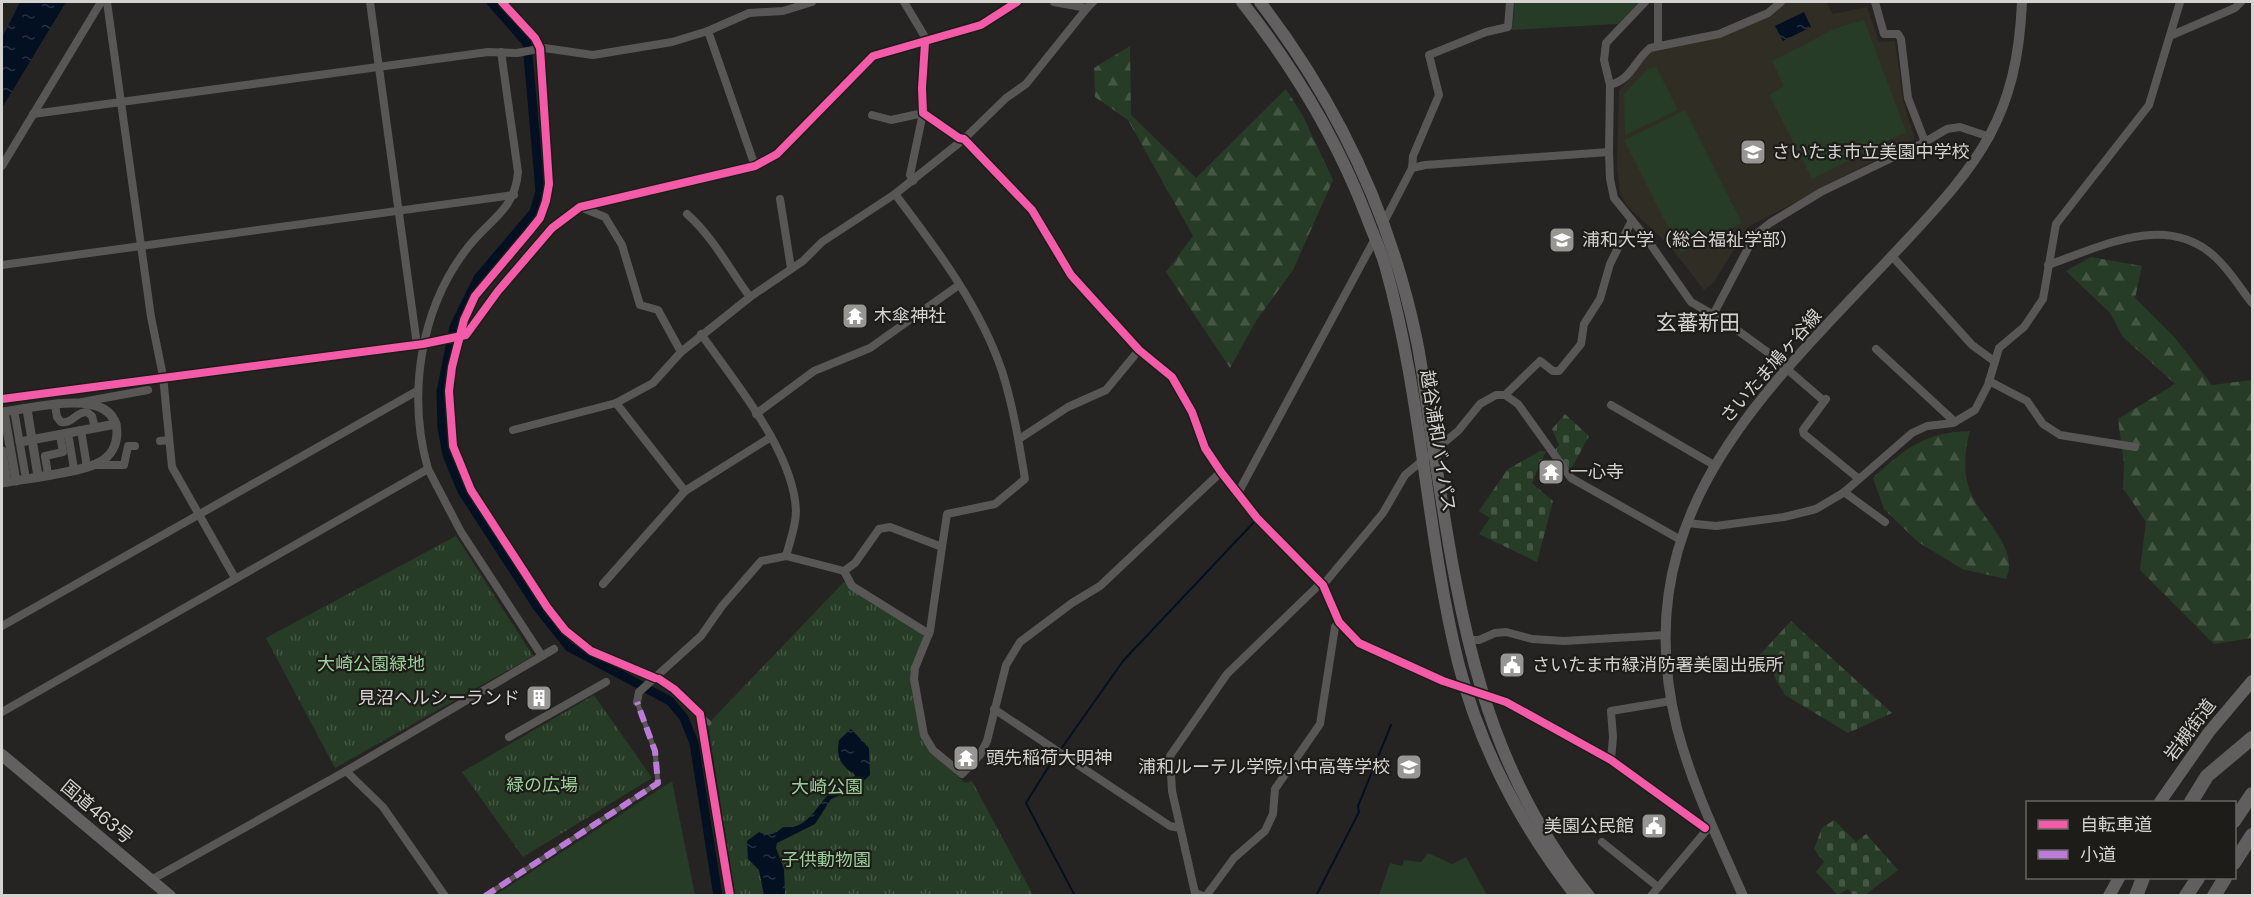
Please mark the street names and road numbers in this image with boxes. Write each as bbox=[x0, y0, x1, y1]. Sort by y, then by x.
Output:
street label: さいたま鳩ヶ谷線 bbox=[1714, 303, 1827, 428]
street label: 越谷浦和バイパス bbox=[1415, 368, 1462, 514]
street label: 岩槻街道 bbox=[2158, 693, 2221, 766]
street label: 国道463号 bbox=[56, 774, 139, 849]

